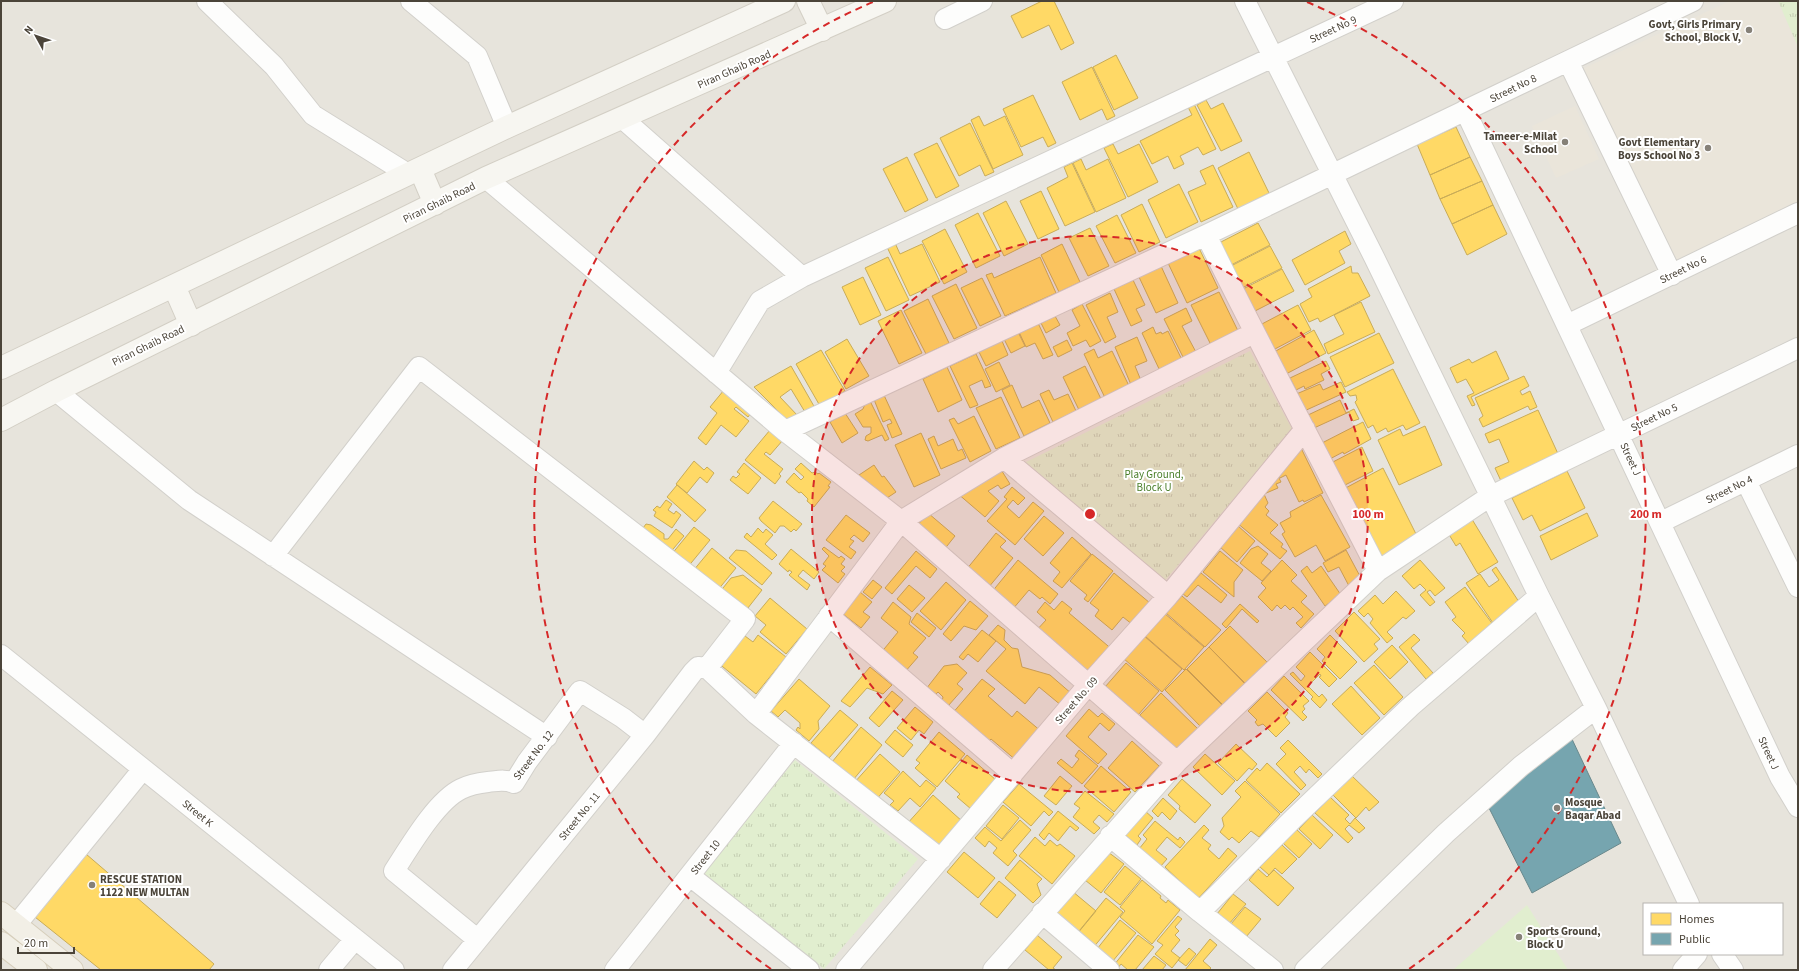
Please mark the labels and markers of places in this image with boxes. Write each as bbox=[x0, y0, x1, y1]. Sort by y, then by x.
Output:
place label: Govt, Girls Primary School, Block V, bbox=[1649, 17, 1741, 45]
marker: Govt, Girls Primary School, Block V, bbox=[1744, 25, 1754, 35]
place label: Tameer-e-Milat School bbox=[1483, 129, 1558, 157]
place label: Govt Elementary Boys School No 3 bbox=[1618, 135, 1700, 163]
marker: Tameer-e-Milat School bbox=[1560, 137, 1570, 147]
marker: Govt Elementary Boys School No 3 bbox=[1703, 143, 1713, 153]
centre of rings bbox=[1083, 507, 1097, 521]
place label: Mosque Baqar Abad bbox=[1565, 795, 1621, 823]
marker: Mosque Baqar Abad bbox=[1552, 803, 1562, 813]
place label: RESCUE STATION 1122 NEW MULTAN bbox=[100, 872, 189, 900]
marker: RESCUE STATION 1122 NEW MULTAN bbox=[87, 880, 97, 890]
place label: Sports Ground, Block U bbox=[1527, 924, 1601, 952]
marker: Sports Ground, Block U bbox=[1514, 932, 1524, 942]

